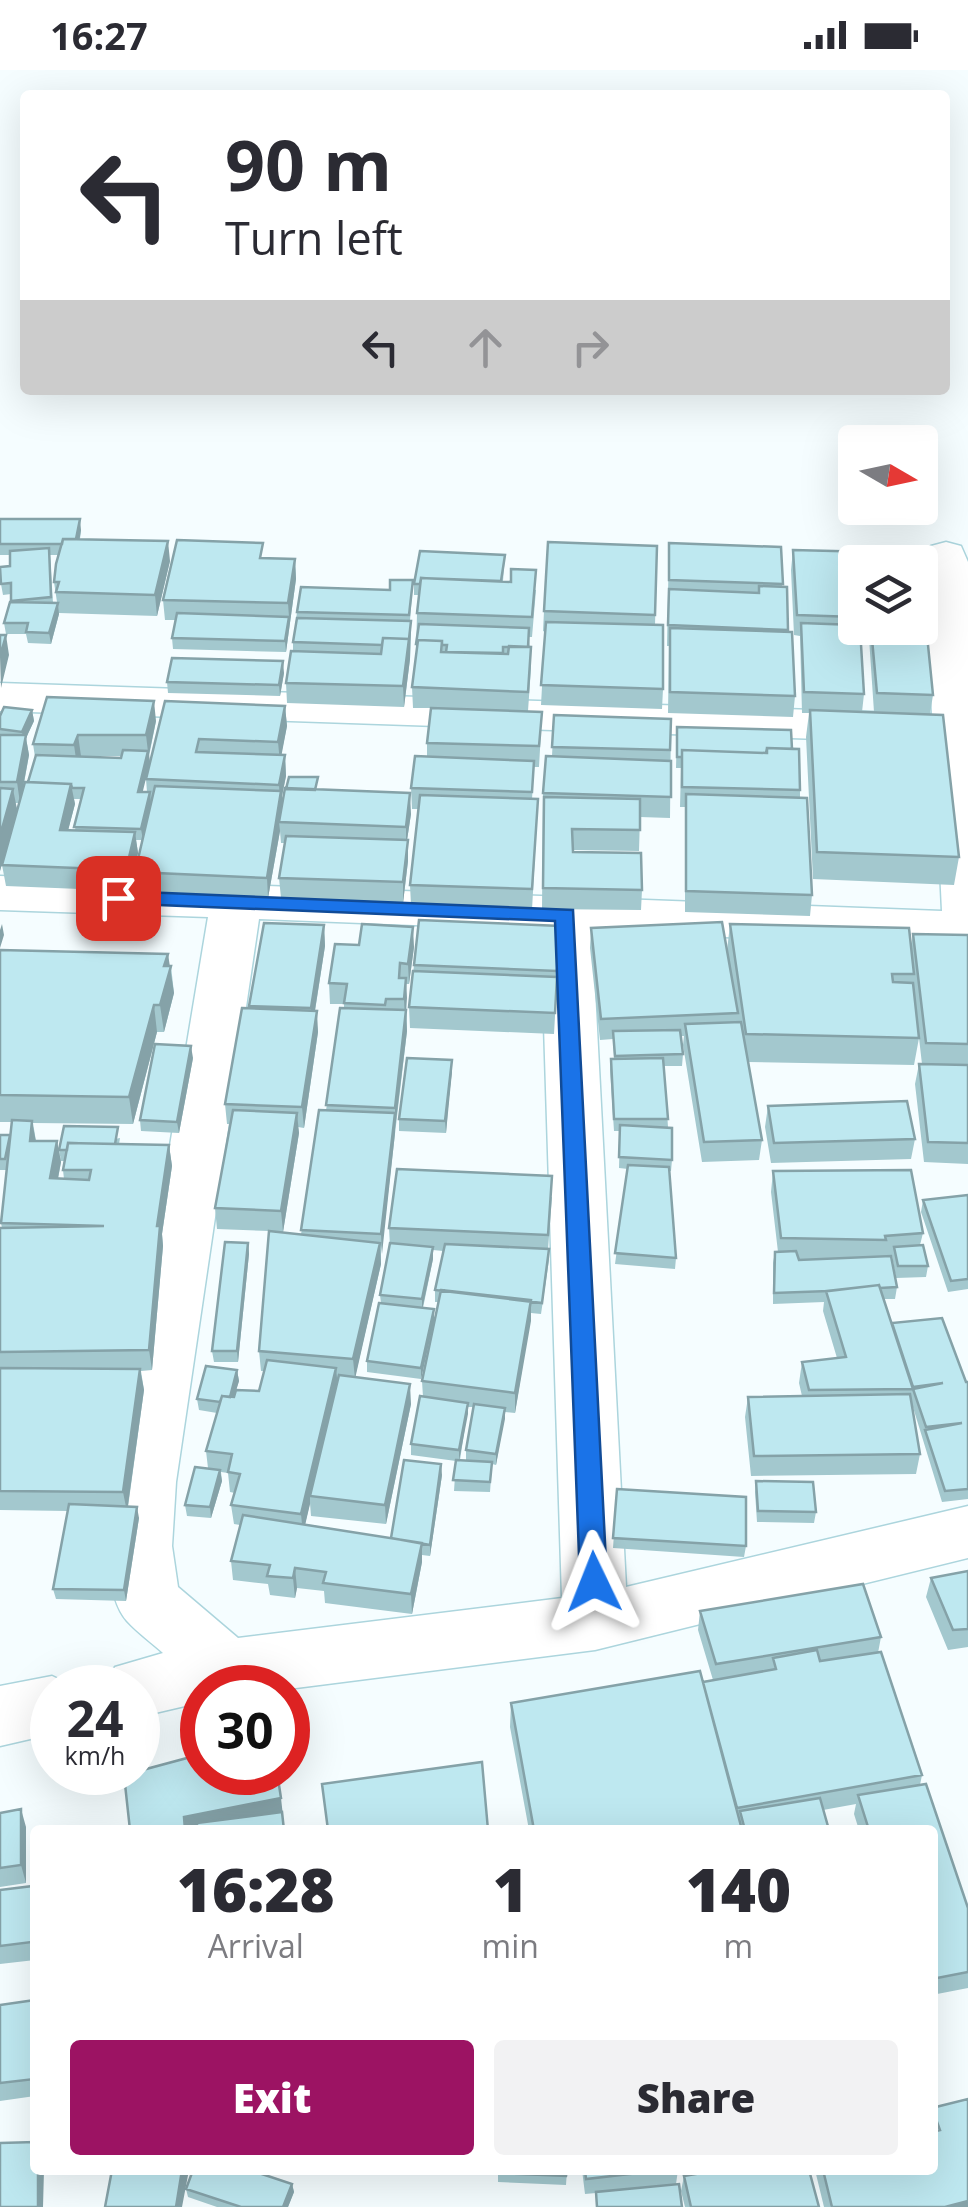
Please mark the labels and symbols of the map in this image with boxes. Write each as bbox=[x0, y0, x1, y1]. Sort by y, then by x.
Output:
north arrow bbox=[838, 425, 938, 525]
pin bbox=[76, 856, 161, 941]
position arrow bbox=[542, 1530, 646, 1634]
speed limit sign: 30 bbox=[180, 1665, 310, 1795]

